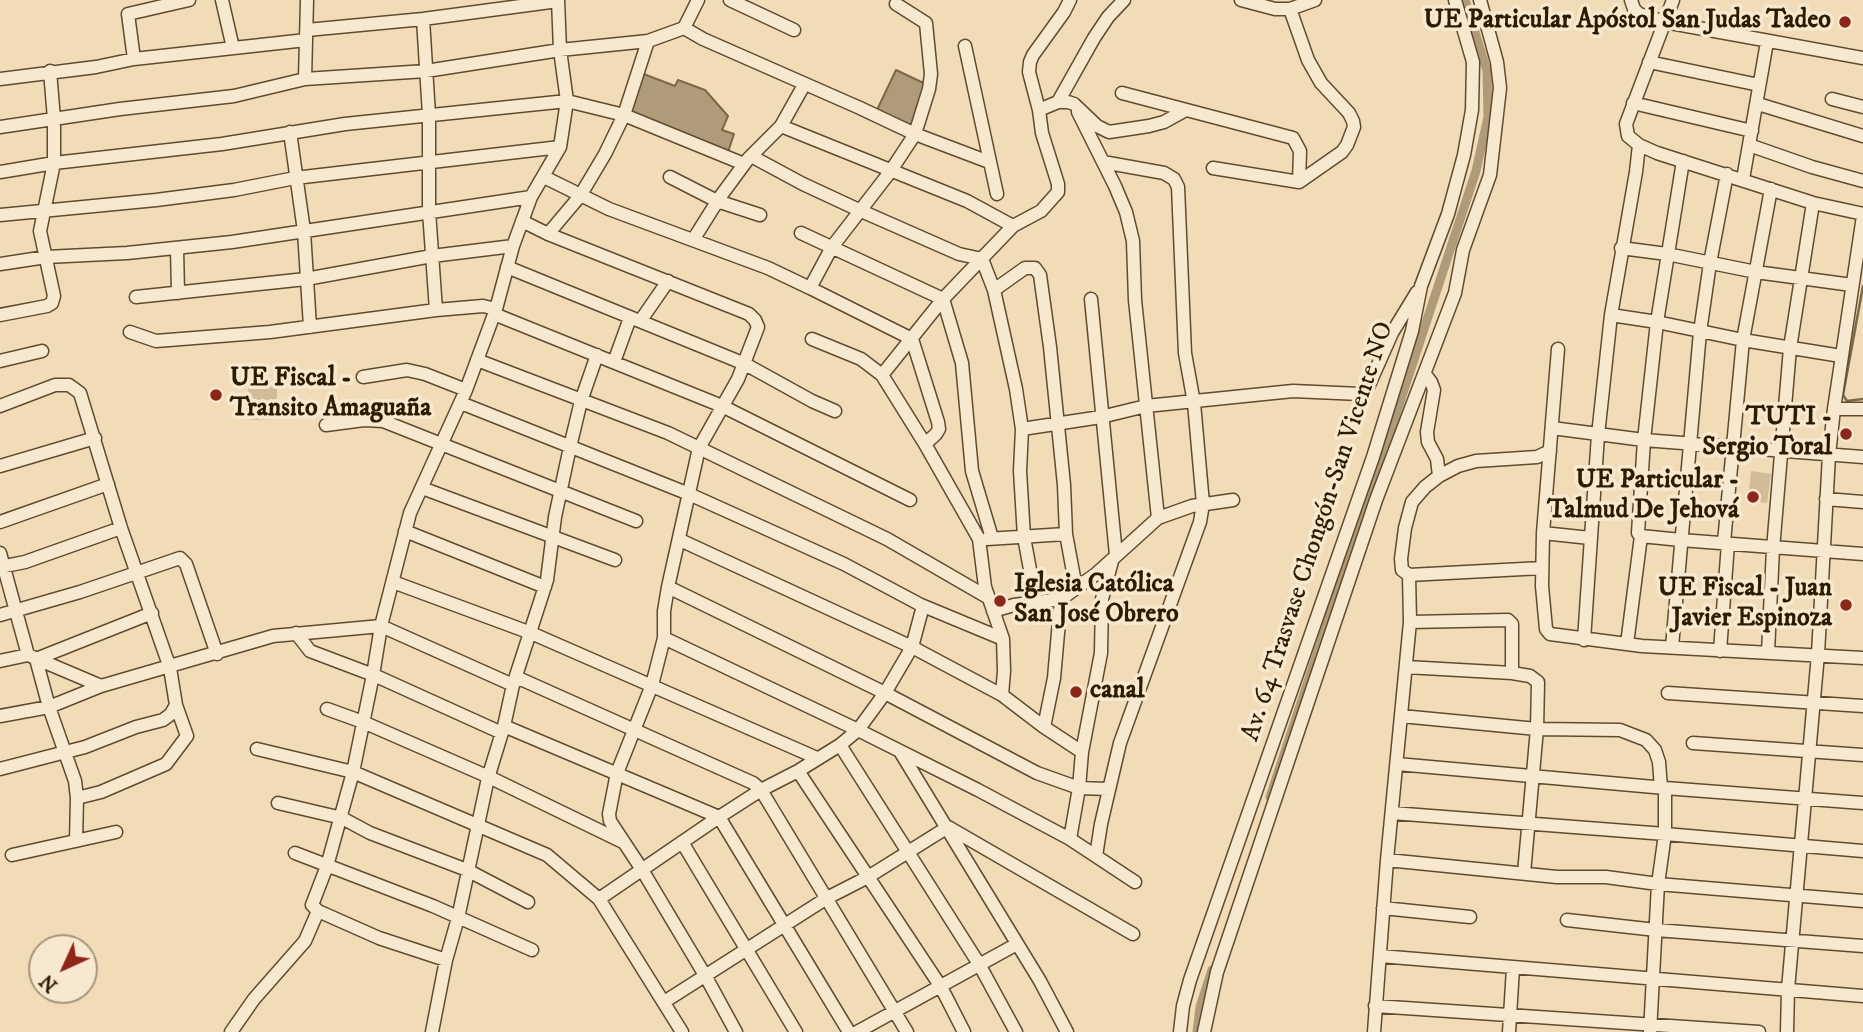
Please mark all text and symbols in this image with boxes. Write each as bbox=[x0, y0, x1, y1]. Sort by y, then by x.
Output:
place label: UE Particular Apóstol San Judas Tadeo bbox=[1424, 6, 1831, 38]
marker: UE Particular Apóstol San Judas Tadeo bbox=[1837, 14, 1853, 30]
street label: Av. 64 Trasvase Chongón-San Vicente NO bbox=[1236, 318, 1402, 746]
place label: UE Fiscal - Transito Amaguaña bbox=[230, 364, 431, 426]
marker: UE Fiscal - Transito Amaguaña bbox=[208, 387, 224, 403]
place label: TUTI - Sergio Toral bbox=[1702, 403, 1832, 464]
marker: TUTI - Sergio Toral bbox=[1838, 426, 1854, 442]
place label: UE Particular - Talmud De Jehová bbox=[1547, 466, 1739, 528]
marker: UE Particular - Talmud De Jehová bbox=[1745, 489, 1761, 505]
place label: Iglesia Católica San José Obrero bbox=[1014, 570, 1179, 632]
place label: UE Fiscal - Juan Javier Espinoza bbox=[1658, 574, 1832, 636]
marker: Iglesia Católica San José Obrero bbox=[992, 593, 1008, 609]
marker: UE Fiscal - Juan Javier Espinoza bbox=[1838, 597, 1854, 613]
place label: canal bbox=[1090, 676, 1145, 708]
marker: canal bbox=[1068, 684, 1084, 700]
north arrow bbox=[28, 934, 98, 1004]
text: N bbox=[36, 969, 63, 996]

